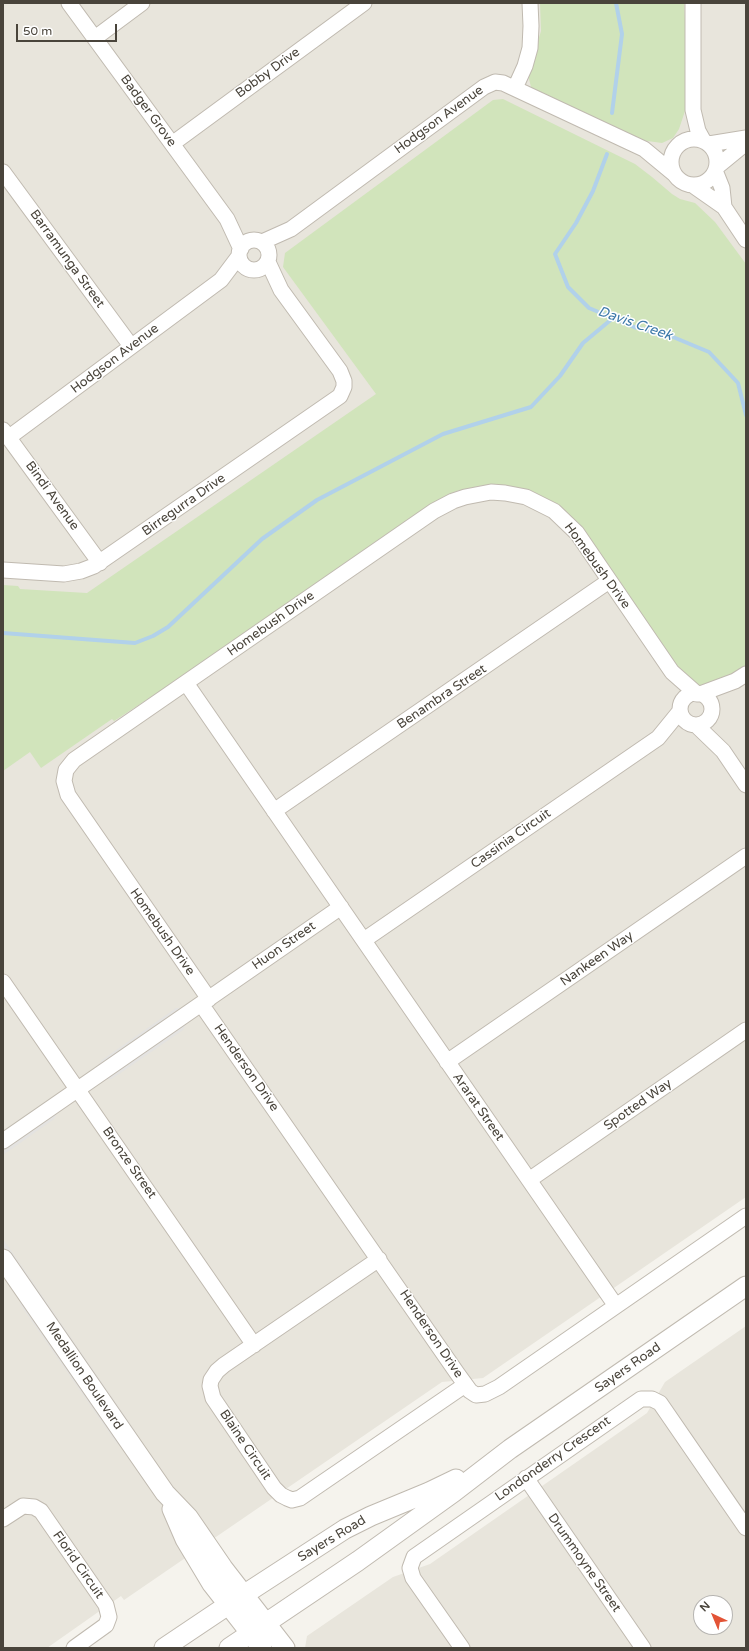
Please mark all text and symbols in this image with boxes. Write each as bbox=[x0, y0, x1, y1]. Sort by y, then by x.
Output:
scale bar bbox=[18, 16, 119, 42]
text: 50 m bbox=[23, 24, 52, 38]
street label: Bobby Drive bbox=[233, 44, 303, 102]
street label: Badger Grove bbox=[117, 72, 179, 150]
street label: Hodgson Avenue bbox=[392, 83, 486, 157]
street label: Barramunga Street bbox=[26, 207, 108, 311]
water label: Davis Creek bbox=[596, 303, 674, 345]
street label: Hodgson Avenue bbox=[68, 321, 162, 397]
street label: Bindi Avenue bbox=[22, 458, 82, 534]
street label: Birregurra Drive bbox=[139, 470, 229, 540]
street label: Homebush Drive bbox=[561, 520, 633, 612]
street label: Homebush Drive bbox=[225, 588, 317, 660]
street label: Benambra Street bbox=[394, 661, 490, 733]
street label: Cassinia Circuit bbox=[468, 806, 554, 872]
street label: Homebush Drive bbox=[126, 886, 198, 978]
street label: Huon Street bbox=[249, 918, 319, 974]
street label: Nankeen Way bbox=[558, 928, 636, 990]
street label: Henderson Drive bbox=[210, 1021, 282, 1115]
street label: Ararat Street bbox=[449, 1070, 507, 1144]
street label: Spotted Way bbox=[601, 1076, 675, 1134]
street label: Bronze Street bbox=[99, 1124, 159, 1202]
street label: Henderson Drive bbox=[396, 1287, 466, 1381]
street label: Medallion Boulevard bbox=[42, 1319, 126, 1433]
street label: Sayers Road bbox=[592, 1340, 664, 1396]
street label: Blaine Circuit bbox=[216, 1407, 274, 1483]
street label: Londonderry Crescent bbox=[492, 1413, 614, 1505]
street label: Drummoyne Street bbox=[544, 1511, 624, 1615]
street label: Sayers Road bbox=[295, 1513, 369, 1565]
street label: Florid Circuit bbox=[49, 1528, 107, 1602]
north arrow bbox=[693, 1595, 733, 1635]
text: N bbox=[697, 1599, 713, 1614]

